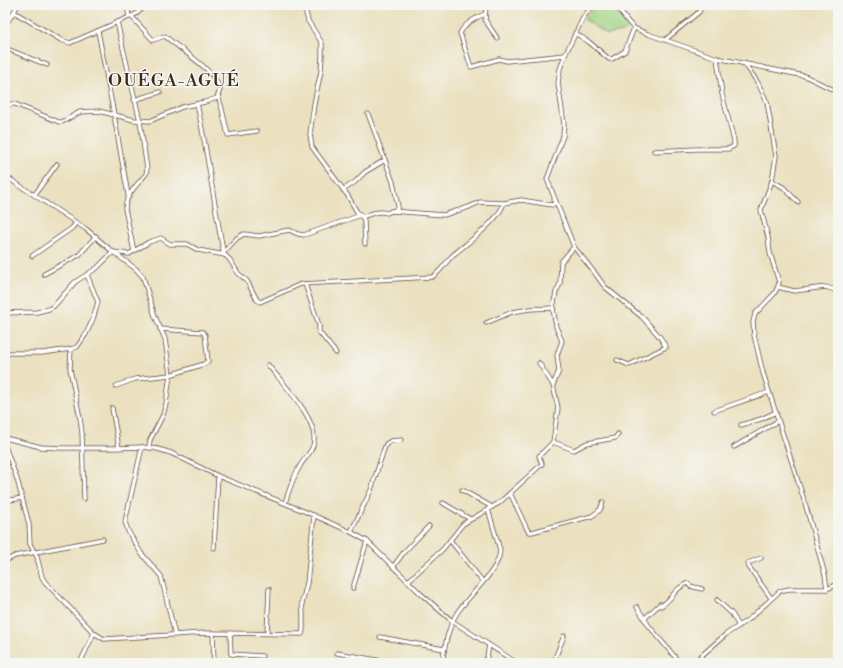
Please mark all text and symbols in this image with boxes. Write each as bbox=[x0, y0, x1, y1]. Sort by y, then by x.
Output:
district label: OUÉGA-AGUÉ bbox=[108, 69, 240, 92]

